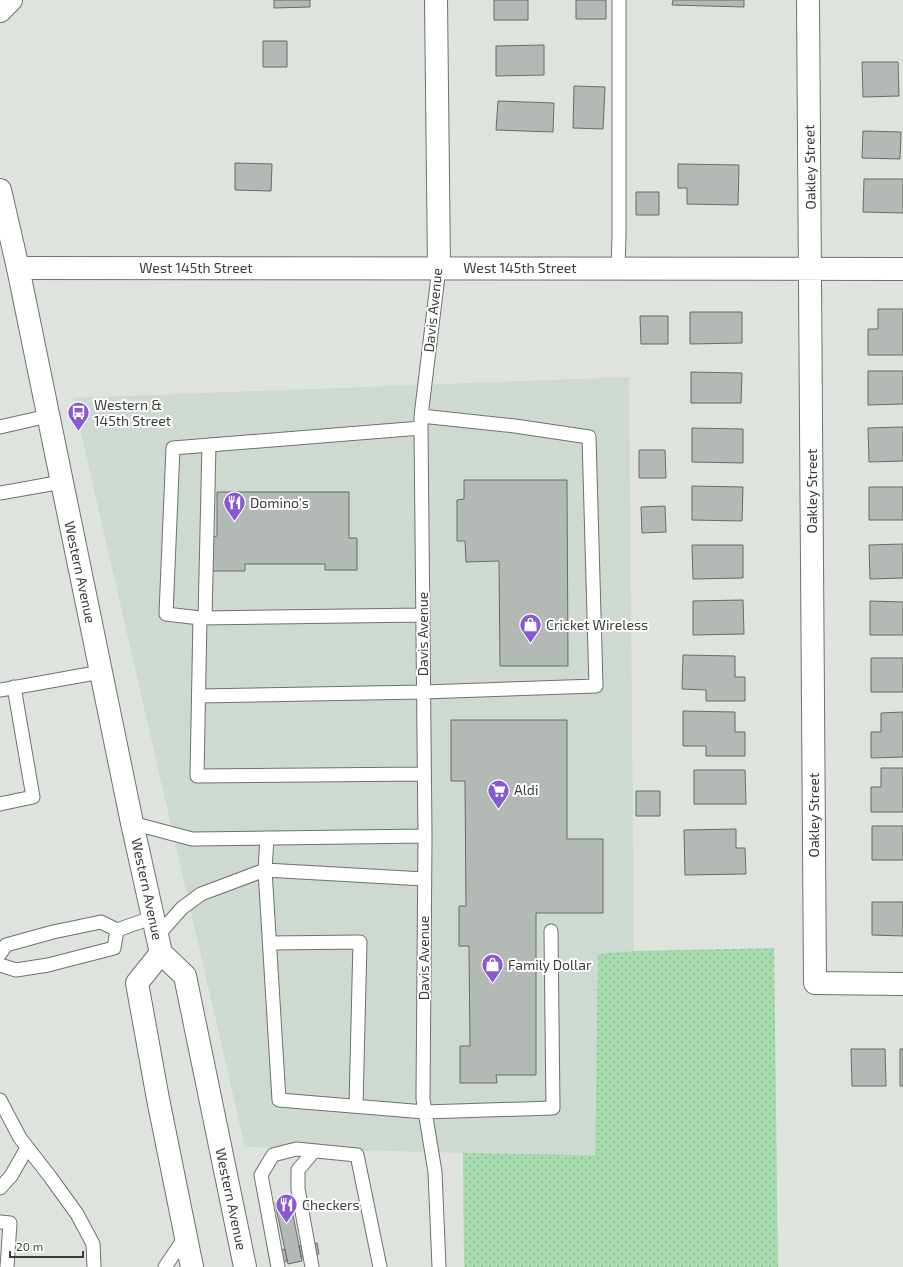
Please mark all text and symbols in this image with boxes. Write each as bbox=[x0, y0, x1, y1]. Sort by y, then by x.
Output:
street label: Oakley Street bbox=[800, 124, 819, 210]
street label: West 145th Street bbox=[139, 259, 253, 276]
street label: West 145th Street bbox=[463, 259, 577, 276]
street label: Davis Avenue bbox=[420, 267, 445, 353]
place label: Western & 145th Street bbox=[94, 396, 171, 429]
bus stop icon: Western & 145th Street bbox=[66, 400, 92, 433]
street label: Oakley Street bbox=[803, 449, 820, 533]
restaurant icon: Domino's bbox=[222, 490, 248, 523]
place label: Domino's bbox=[250, 494, 309, 511]
street label: Western Avenue bbox=[61, 519, 100, 625]
street label: Davis Avenue bbox=[414, 592, 431, 676]
shop icon: Cricket Wireless bbox=[517, 612, 543, 645]
place label: Cricket Wireless bbox=[546, 616, 648, 633]
street label: Oakley Street bbox=[805, 773, 822, 857]
supermarket icon: Aldi bbox=[486, 777, 512, 810]
place label: Aldi bbox=[514, 781, 538, 798]
street label: Western Avenue bbox=[128, 836, 167, 942]
street label: Davis Avenue bbox=[415, 916, 432, 1000]
shop icon: Family Dollar bbox=[479, 952, 505, 985]
place label: Family Dollar bbox=[508, 956, 592, 973]
street label: Western Avenue bbox=[212, 1146, 251, 1252]
restaurant icon: Checkers bbox=[274, 1192, 300, 1225]
place label: Checkers bbox=[302, 1196, 360, 1213]
scale bar bbox=[10, 1233, 83, 1259]
text: 20 m bbox=[16, 1239, 43, 1253]

